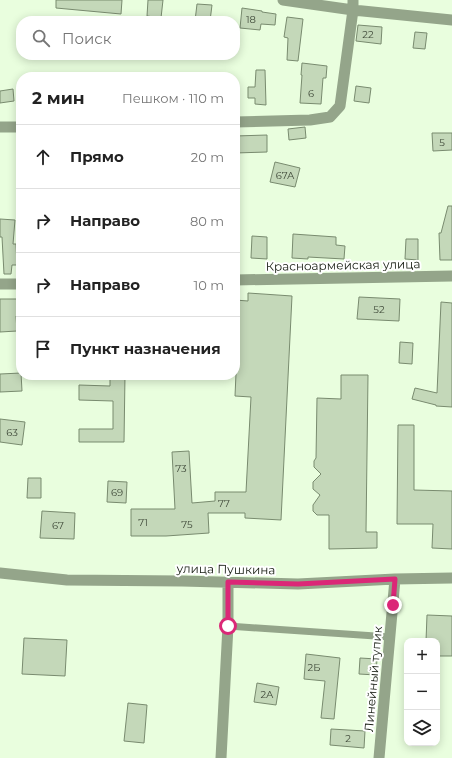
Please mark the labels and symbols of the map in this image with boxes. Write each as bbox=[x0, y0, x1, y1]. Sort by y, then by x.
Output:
house number: 18 bbox=[246, 13, 256, 26]
house number: 22 bbox=[362, 28, 374, 41]
house number: 6 bbox=[308, 87, 314, 100]
house number: 5 bbox=[439, 136, 445, 149]
house number: 67А bbox=[276, 169, 295, 182]
street label: Красноармейская улица bbox=[265, 256, 421, 274]
house number: 52 bbox=[373, 303, 385, 316]
house number: 63 bbox=[6, 426, 18, 439]
house number: 73 bbox=[175, 462, 187, 475]
house number: 69 bbox=[111, 486, 123, 499]
house number: 77 bbox=[218, 497, 230, 510]
house number: 71 bbox=[138, 516, 148, 529]
house number: 75 bbox=[181, 518, 193, 531]
house number: 67 bbox=[52, 519, 64, 532]
street label: улица Пушкина bbox=[176, 561, 275, 577]
route end bbox=[384, 596, 402, 614]
route start bbox=[219, 617, 237, 635]
street label: Линейный тупик bbox=[361, 625, 385, 732]
house number: 2Б bbox=[308, 661, 320, 674]
house number: 2А bbox=[260, 688, 274, 701]
house number: 2 bbox=[345, 732, 351, 745]

